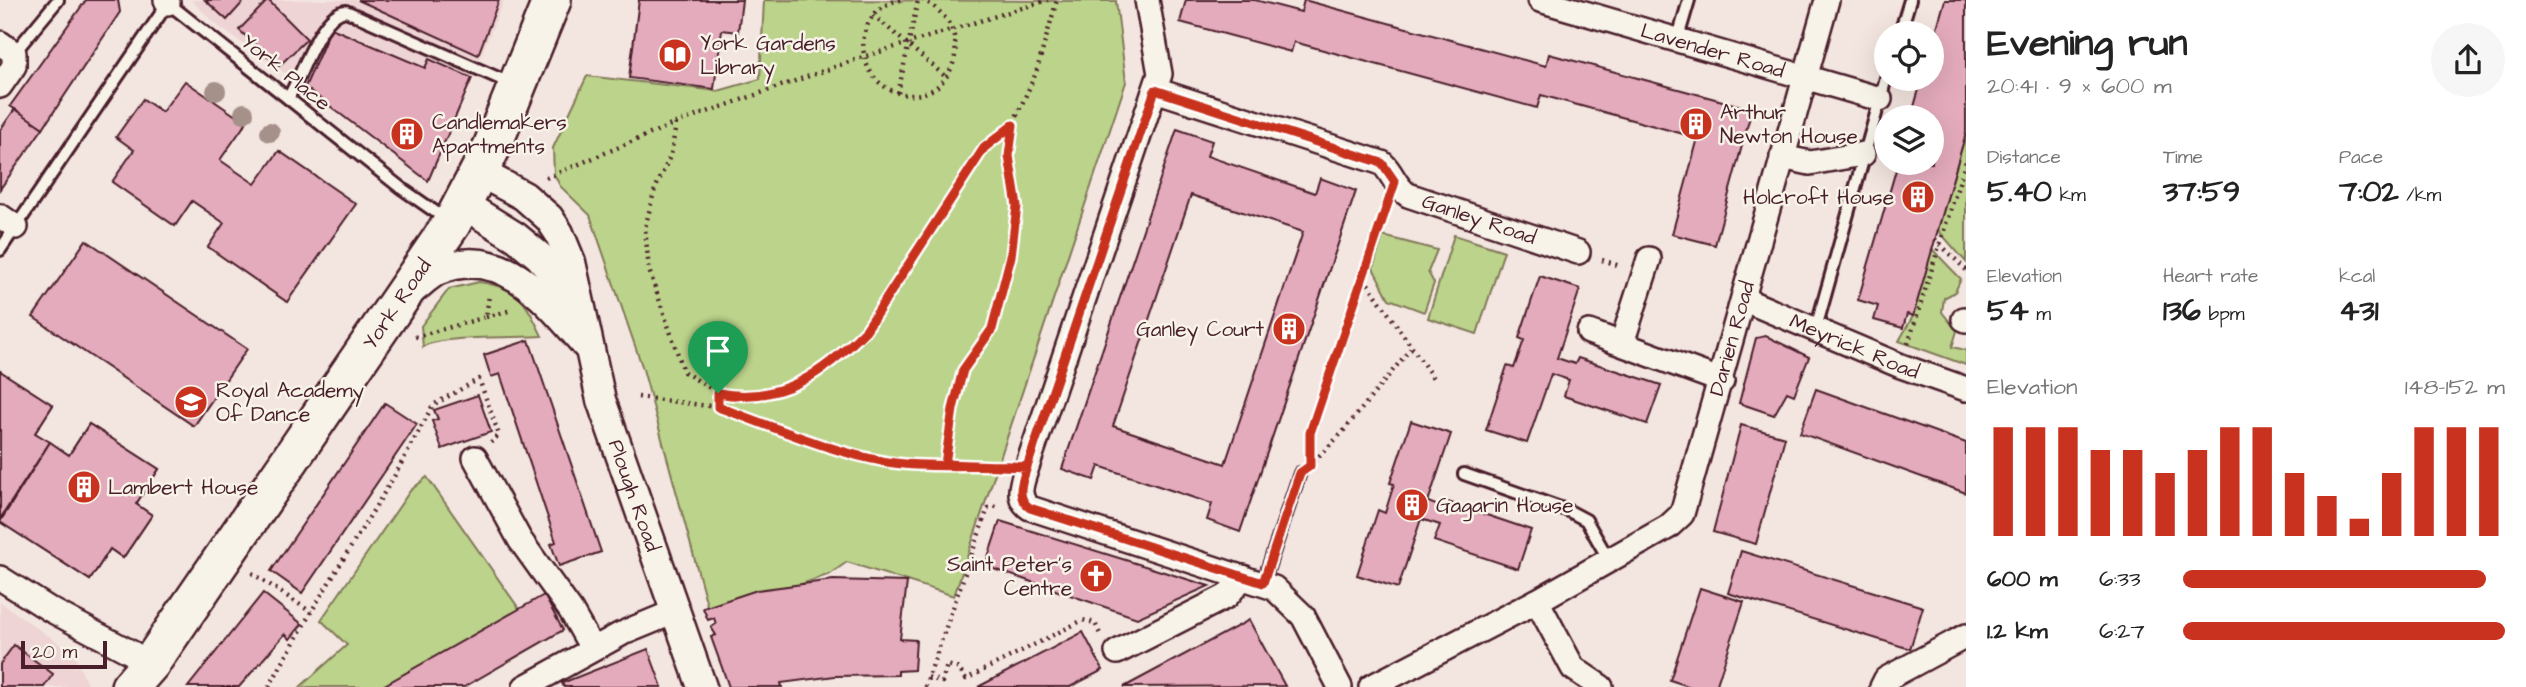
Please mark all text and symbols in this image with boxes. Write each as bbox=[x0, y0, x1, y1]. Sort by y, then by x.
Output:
street label: Lavender Road bbox=[1637, 16, 1788, 86]
text: Evening run bbox=[1987, 18, 2188, 70]
map controls bbox=[1874, 21, 1944, 175]
button: locate bbox=[1874, 21, 1944, 91]
button: share bbox=[2431, 23, 2505, 97]
street label: York Place bbox=[235, 27, 337, 118]
place label: York Gardens Library bbox=[700, 29, 836, 84]
library icon: York Gardens Library bbox=[656, 36, 694, 74]
text: 20:41 · 9 × 600 m bbox=[1987, 70, 2172, 102]
place label: Arthur Newton House bbox=[1720, 98, 1858, 151]
building icon: Arthur Newton House bbox=[1677, 105, 1715, 143]
button: layers bbox=[1874, 105, 1944, 175]
place label: Candlemakers Apartments bbox=[432, 108, 567, 162]
building icon: Candlemakers Apartments bbox=[388, 115, 426, 153]
text: Distance bbox=[1987, 144, 2061, 171]
text: Time bbox=[2163, 144, 2203, 171]
text: Pace bbox=[2339, 144, 2383, 171]
text: 5.40 bbox=[1987, 171, 2052, 213]
text: 37:59 bbox=[2163, 171, 2240, 213]
text: 7:02 bbox=[2339, 171, 2399, 213]
building icon: Holcroft House bbox=[1899, 178, 1937, 216]
text: km bbox=[2052, 182, 2086, 209]
text: /km bbox=[2399, 182, 2441, 209]
place label: Holcroft House bbox=[1743, 183, 1894, 212]
street label: Ganley Road bbox=[1418, 187, 1540, 252]
street label: York Road bbox=[356, 253, 439, 355]
text: Elevation bbox=[1987, 263, 2062, 290]
text: Heart rate bbox=[2163, 263, 2258, 290]
text: kcal bbox=[2339, 263, 2375, 290]
street label: Darien Road bbox=[1702, 278, 1762, 399]
text: 54 bbox=[1987, 290, 2029, 332]
text: 136 bbox=[2163, 290, 2201, 332]
text: 431 bbox=[2339, 290, 2379, 332]
text: m bbox=[2029, 301, 2051, 328]
text: bpm bbox=[2201, 301, 2245, 328]
street label: Meyrick Road bbox=[1785, 307, 1923, 386]
building icon: Ganley Court bbox=[1270, 310, 1308, 348]
place label: Ganley Court bbox=[1136, 315, 1265, 346]
pin bbox=[688, 321, 748, 393]
icon: arrive bbox=[699, 332, 737, 370]
text: Elevation bbox=[1987, 371, 2078, 403]
text: 148–152 m bbox=[2405, 371, 2505, 403]
place label: Royal Academy Of Dance bbox=[216, 376, 365, 429]
school or university icon: Royal Academy Of Dance bbox=[172, 383, 210, 421]
street label: Plough Road bbox=[601, 435, 667, 556]
building icon: Lambert House bbox=[65, 468, 103, 506]
place label: Lambert House bbox=[108, 473, 258, 502]
building icon: Gagarin House bbox=[1393, 486, 1431, 524]
place label: Gagarin House bbox=[1436, 491, 1574, 522]
place label: Saint Peter's Centre bbox=[947, 550, 1072, 603]
church icon: Saint Peter's Centre bbox=[1077, 557, 1115, 595]
text: 600 m bbox=[1987, 563, 2058, 595]
text: 6:33 bbox=[2099, 563, 2141, 595]
text: 1.2 km bbox=[1987, 615, 2048, 647]
text: 6:27 bbox=[2099, 615, 2145, 647]
scale bar bbox=[21, 638, 107, 670]
text: 20 m bbox=[32, 639, 77, 666]

